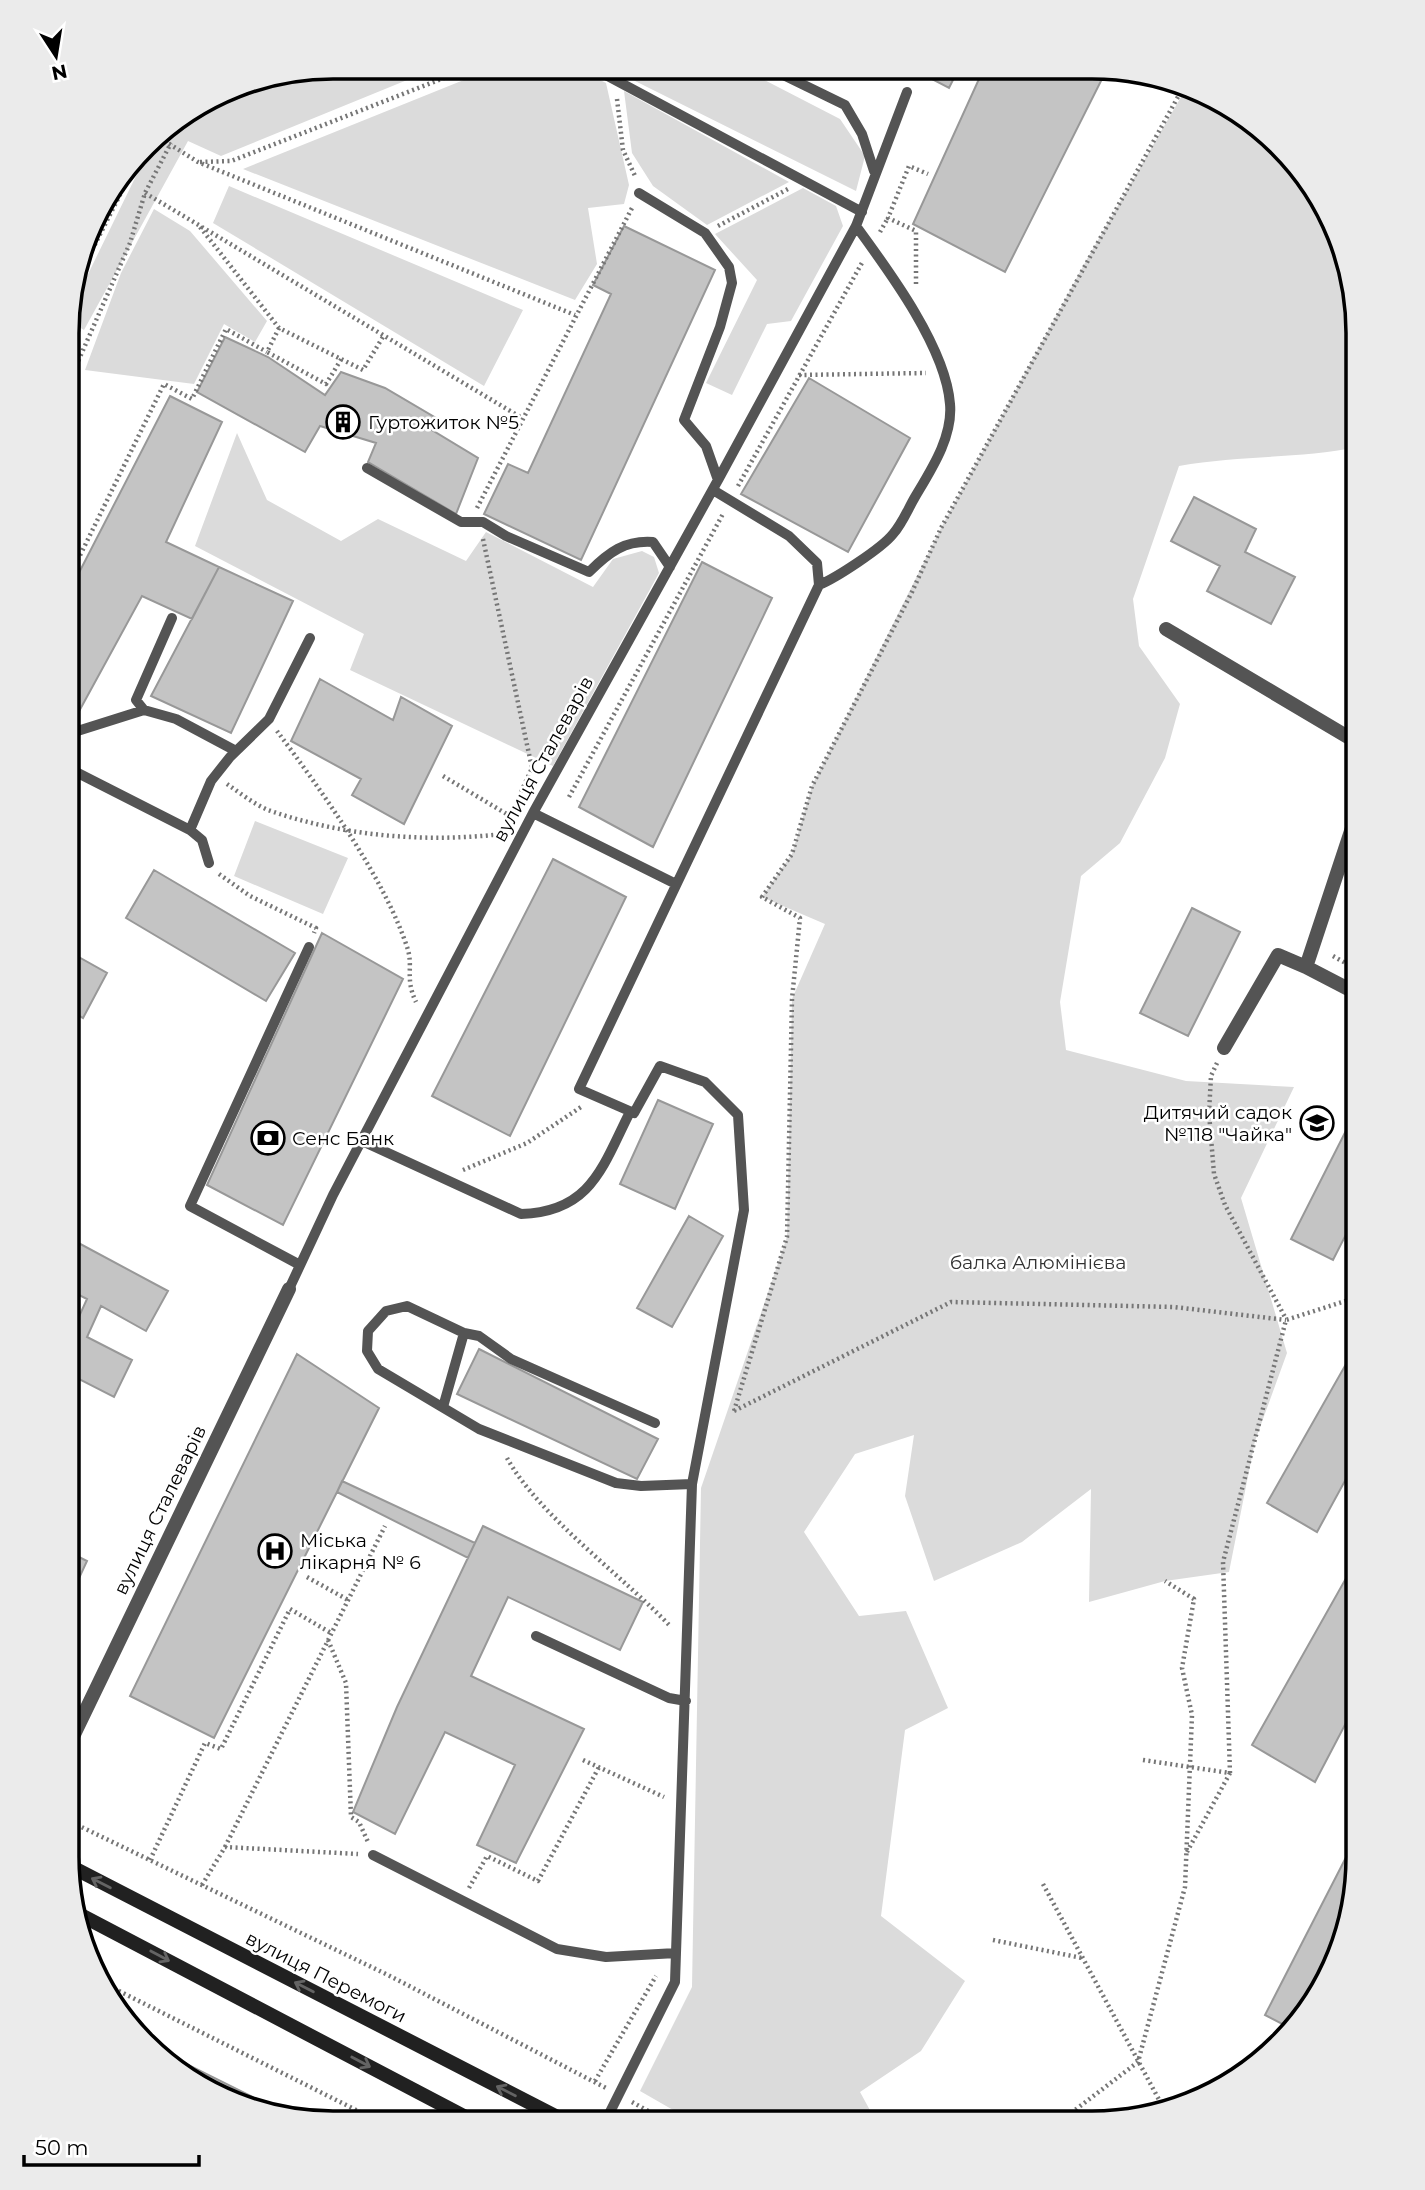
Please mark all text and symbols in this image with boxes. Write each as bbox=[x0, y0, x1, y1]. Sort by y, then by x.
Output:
north arrow bbox=[21, 21, 91, 91]
text: N bbox=[50, 59, 69, 85]
building icon: Гуртожиток №5 bbox=[324, 403, 362, 441]
place label: Гуртожиток №5 bbox=[368, 411, 519, 434]
street label: вулиця Сталеварів bbox=[488, 672, 598, 846]
place label: Дитячий садок №118 "Чайка" bbox=[1144, 1101, 1292, 1146]
school or university icon: Дитячий садок №118 "Чайка" bbox=[1298, 1104, 1336, 1142]
bank icon: Сенс Банк bbox=[249, 1119, 287, 1157]
place label: Сенс Банк bbox=[292, 1127, 394, 1150]
park label: балка Алюмінієва bbox=[950, 1251, 1126, 1274]
street label: вулиця Сталеварів bbox=[109, 1421, 211, 1599]
place label: Мiська лiкарня № 6 bbox=[300, 1529, 421, 1574]
hospital icon: Мiська лiкарня № 6 bbox=[256, 1532, 294, 1570]
one-way arrow bbox=[91, 1875, 112, 1889]
street label: вулиця Перемоги bbox=[242, 1926, 410, 2028]
one-way arrow bbox=[149, 1949, 169, 1963]
one-way arrow bbox=[294, 1979, 315, 1993]
one-way arrow bbox=[350, 2056, 371, 2069]
one-way arrow bbox=[496, 2083, 517, 2097]
scale bar bbox=[24, 2124, 200, 2168]
text: 50 m bbox=[35, 2135, 89, 2160]

